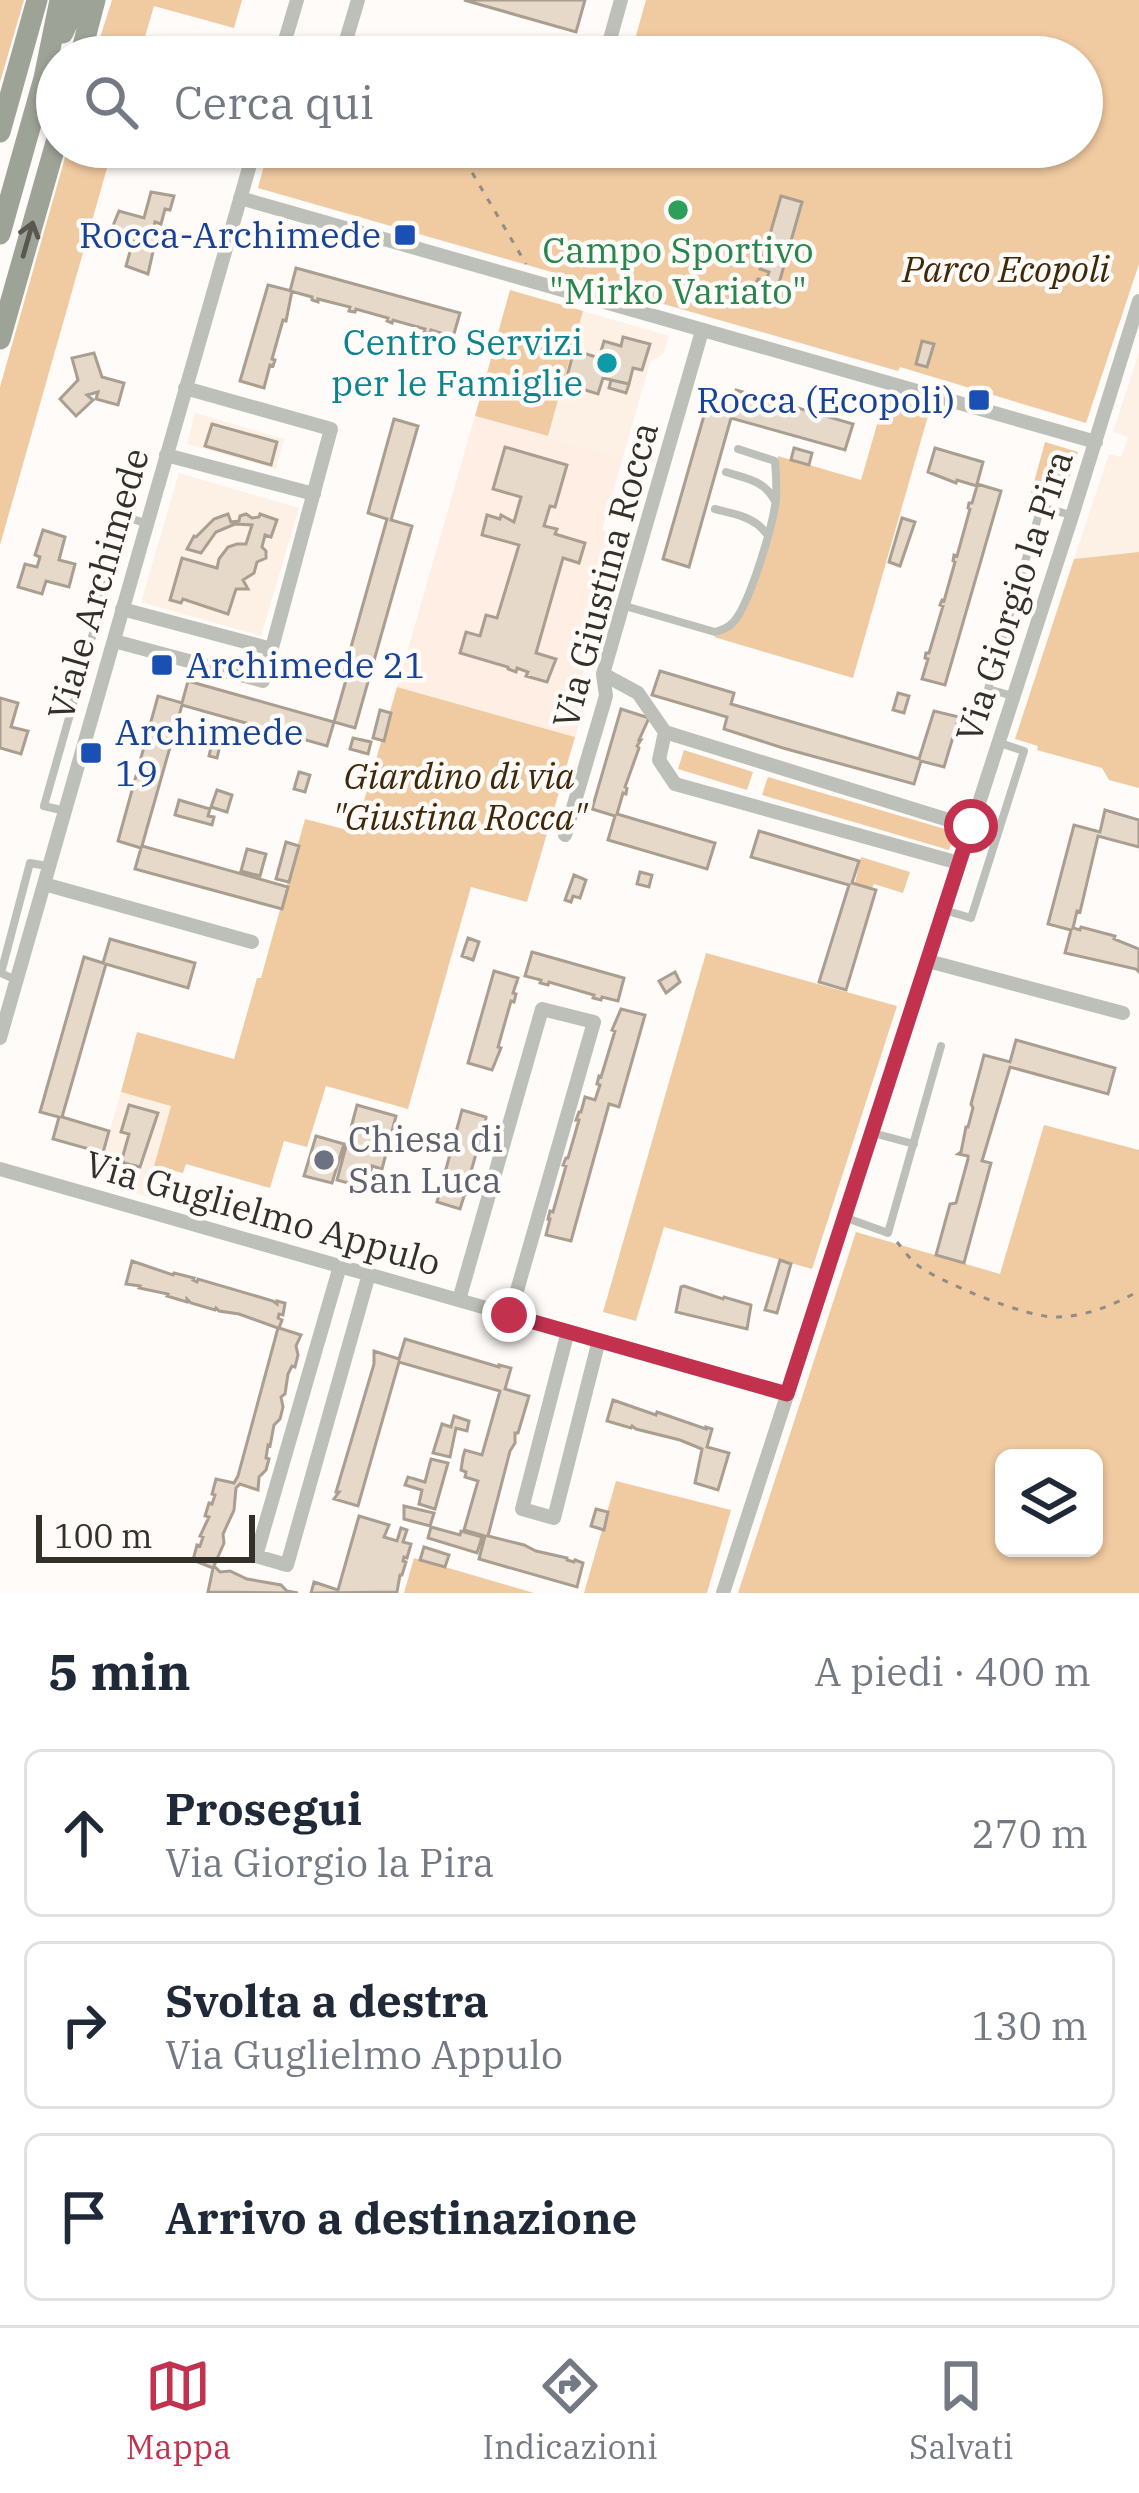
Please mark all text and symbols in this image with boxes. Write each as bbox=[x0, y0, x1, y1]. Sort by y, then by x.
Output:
search box bbox=[36, 36, 1103, 168]
icon: search bbox=[78, 69, 144, 135]
text: Cerca qui bbox=[174, 73, 374, 131]
marker: Campo Sportivo "Mirko Variato" bbox=[665, 197, 691, 223]
place label: Rocca-Archimede bbox=[79, 211, 381, 258]
one-way arrow bbox=[19, 221, 41, 259]
marker: Rocca-Archimede bbox=[392, 222, 418, 248]
place label: Campo Sportivo "Mirko Variato" bbox=[542, 226, 814, 314]
park label: Parco Ecopoli bbox=[901, 245, 1110, 292]
place label: Centro Servizi per le Famiglie bbox=[331, 318, 583, 406]
marker: Centro Servizi per le Famiglie bbox=[594, 350, 620, 376]
place label: Rocca (Ecopoli) bbox=[696, 376, 955, 423]
marker: Rocca (Ecopoli) bbox=[966, 387, 992, 413]
street label: Via Giustina Rocca bbox=[541, 417, 668, 733]
street label: Viale Archimede bbox=[36, 442, 159, 725]
street label: Via Giorgio la Pira bbox=[944, 444, 1083, 748]
place label: Archimede 21 bbox=[186, 641, 426, 688]
marker: Archimede 21 bbox=[149, 652, 175, 678]
place label: Archimede 19 bbox=[115, 708, 303, 796]
marker: Archimede 19 bbox=[78, 740, 104, 766]
park label: Giardino di via "Giustina Rocca" bbox=[332, 752, 588, 840]
route start bbox=[944, 799, 998, 853]
place label: Chiesa di San Luca bbox=[348, 1115, 503, 1203]
street label: Via Guglielmo Appulo bbox=[80, 1139, 446, 1286]
marker: Chiesa di San Luca bbox=[311, 1147, 337, 1173]
route end bbox=[482, 1288, 536, 1342]
map controls bbox=[995, 1449, 1103, 1557]
button: layers bbox=[995, 1449, 1103, 1557]
scale bar bbox=[36, 1509, 255, 1562]
text: 100 m bbox=[54, 1514, 153, 1557]
text: 5 min bbox=[48, 1638, 191, 1704]
text: A piedi · 400 m bbox=[815, 1646, 1091, 1697]
text: Prosegui bbox=[165, 1779, 362, 1837]
icon: ahead bbox=[51, 1800, 117, 1866]
text: 270 m bbox=[972, 1808, 1088, 1859]
text: Via Giorgio la Pira bbox=[165, 1837, 494, 1888]
text: Svolta a destra bbox=[165, 1971, 489, 2029]
icon: right bbox=[51, 1992, 117, 2058]
text: 130 m bbox=[972, 2000, 1088, 2051]
text: Via Guglielmo Appulo bbox=[165, 2029, 563, 2080]
icon: arrive bbox=[51, 2184, 117, 2250]
text: Arrivo a destinazione bbox=[165, 2188, 637, 2246]
tab: Mappa bbox=[126, 2353, 231, 2468]
tab: Indicazioni bbox=[483, 2353, 658, 2468]
tab: Salvati bbox=[909, 2353, 1013, 2468]

